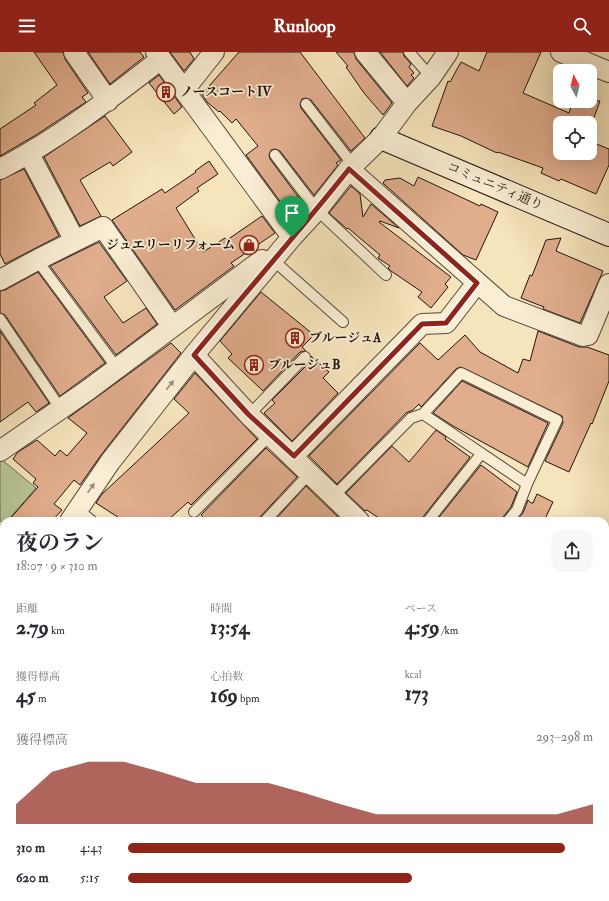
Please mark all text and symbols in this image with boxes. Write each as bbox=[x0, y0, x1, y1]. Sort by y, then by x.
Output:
icon: menu bbox=[16, 15, 38, 37]
text: Runloop bbox=[273, 15, 336, 38]
icon: search bbox=[571, 15, 593, 37]
north arrow bbox=[553, 64, 597, 108]
map controls bbox=[553, 64, 597, 160]
building icon: ノースコートIV bbox=[155, 81, 177, 103]
place label: ノースコートIV bbox=[180, 84, 272, 100]
button: locate bbox=[553, 116, 597, 160]
street label: コミュニティ通り bbox=[445, 159, 545, 213]
pin bbox=[275, 196, 309, 237]
icon: arrive bbox=[281, 202, 303, 224]
shop icon: ジュエリーリフォーム bbox=[238, 234, 260, 256]
place label: ジュエリーリフォーム bbox=[106, 237, 235, 253]
building icon: ブルージュA bbox=[284, 327, 306, 349]
place label: ブルージュA bbox=[309, 330, 382, 346]
building icon: ブルージュB bbox=[243, 354, 265, 376]
place label: ブルージュB bbox=[268, 357, 340, 373]
one-way arrow bbox=[166, 380, 175, 391]
one-way arrow bbox=[87, 483, 95, 494]
text: 夜のラン bbox=[16, 529, 104, 557]
button: share bbox=[551, 530, 593, 572]
text: 18:07 · 9 × 310 m bbox=[16, 558, 98, 574]
text: 距離 bbox=[16, 602, 38, 615]
text: 時間 bbox=[210, 602, 232, 615]
text: ペース bbox=[405, 602, 437, 615]
text: 2.79 bbox=[16, 615, 49, 640]
text: 13:54 bbox=[210, 615, 249, 640]
text: 4:59 bbox=[405, 615, 439, 640]
text: km bbox=[49, 624, 65, 637]
text: /km bbox=[439, 624, 458, 637]
text: kcal bbox=[405, 668, 422, 681]
text: 獲得標高 bbox=[16, 670, 60, 683]
text: 心拍数 bbox=[210, 670, 243, 683]
text: 173 bbox=[405, 681, 429, 706]
text: 45 bbox=[16, 683, 36, 708]
text: 169 bbox=[210, 683, 238, 708]
text: m bbox=[36, 692, 46, 705]
text: bpm bbox=[238, 692, 260, 705]
text: 293–298 m bbox=[536, 729, 593, 745]
text: 獲得標高 bbox=[16, 732, 68, 748]
text: 310 m bbox=[16, 840, 45, 856]
text: 4:43 bbox=[80, 840, 102, 856]
text: 620 m bbox=[16, 870, 49, 886]
text: 5:15 bbox=[80, 870, 99, 886]

